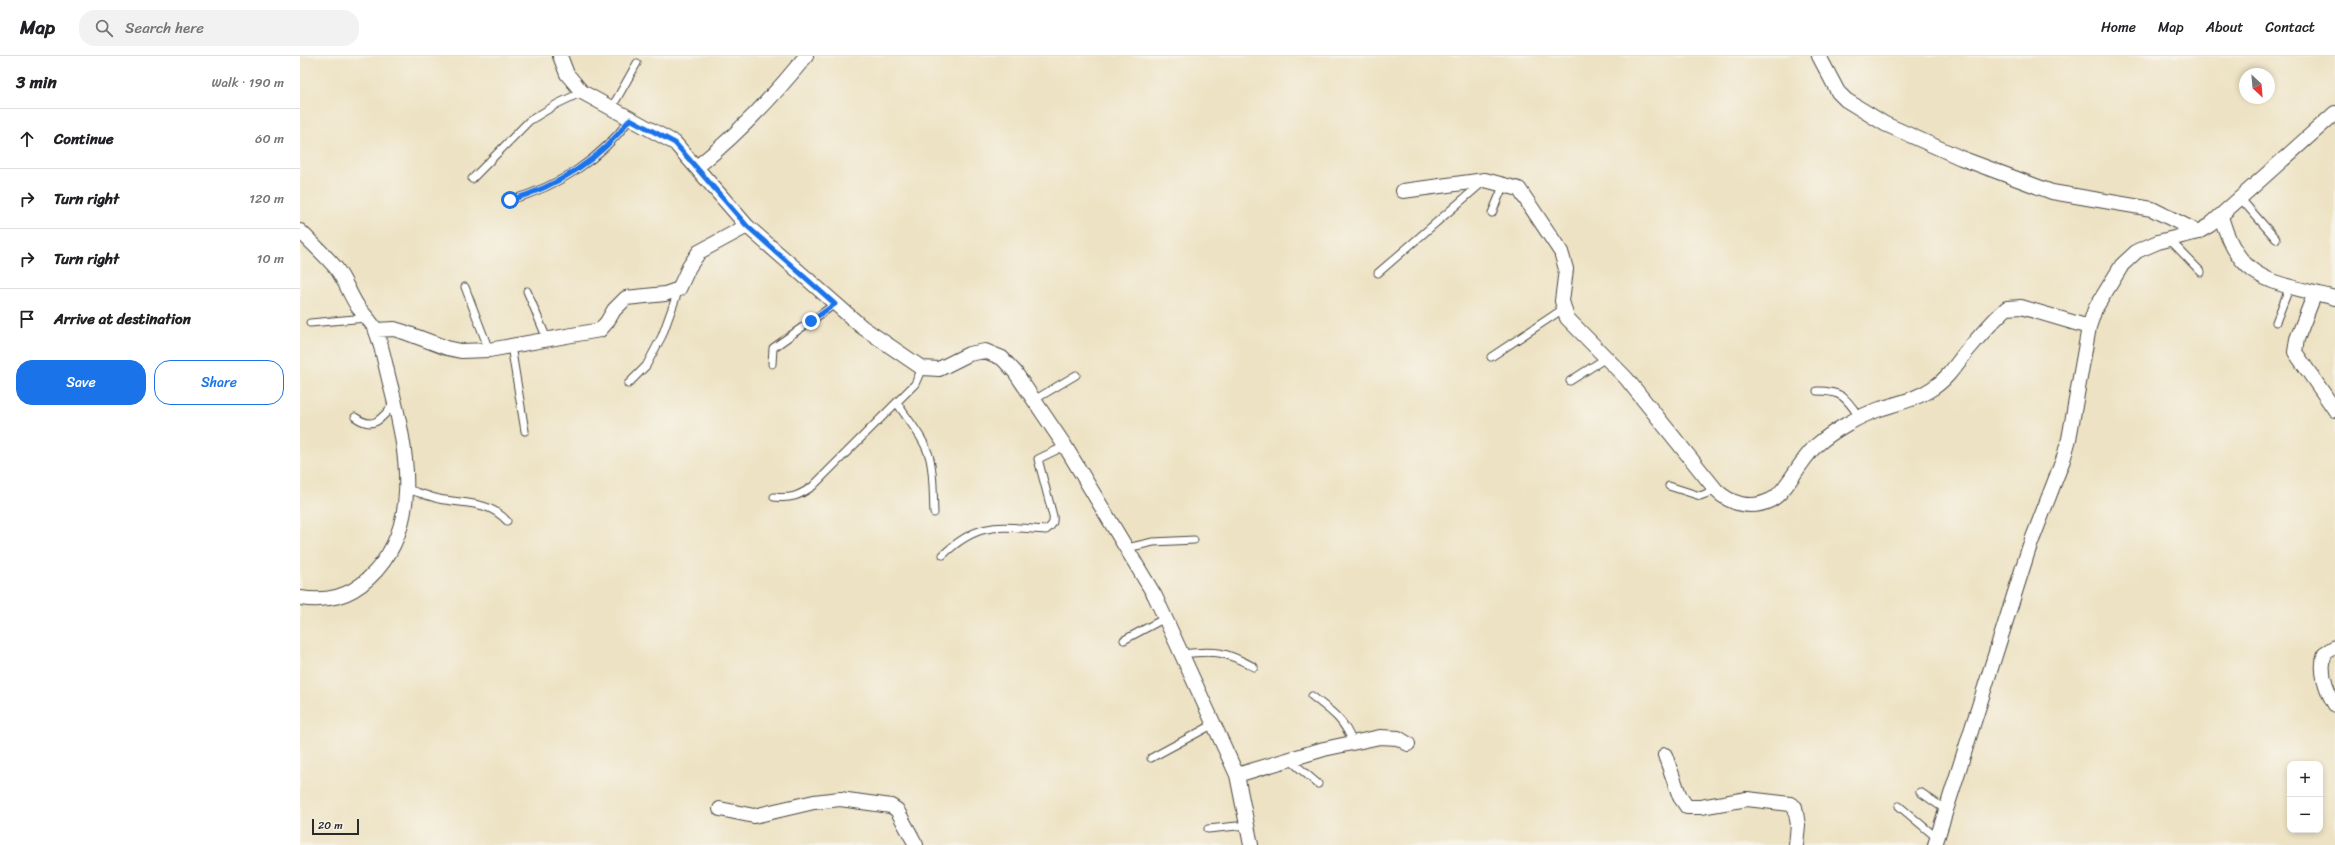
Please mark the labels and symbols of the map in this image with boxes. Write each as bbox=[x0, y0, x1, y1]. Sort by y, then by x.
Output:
north arrow bbox=[2239, 68, 2275, 104]
route start bbox=[501, 191, 519, 209]
route end bbox=[802, 312, 820, 330]
scale bar bbox=[312, 817, 359, 836]

